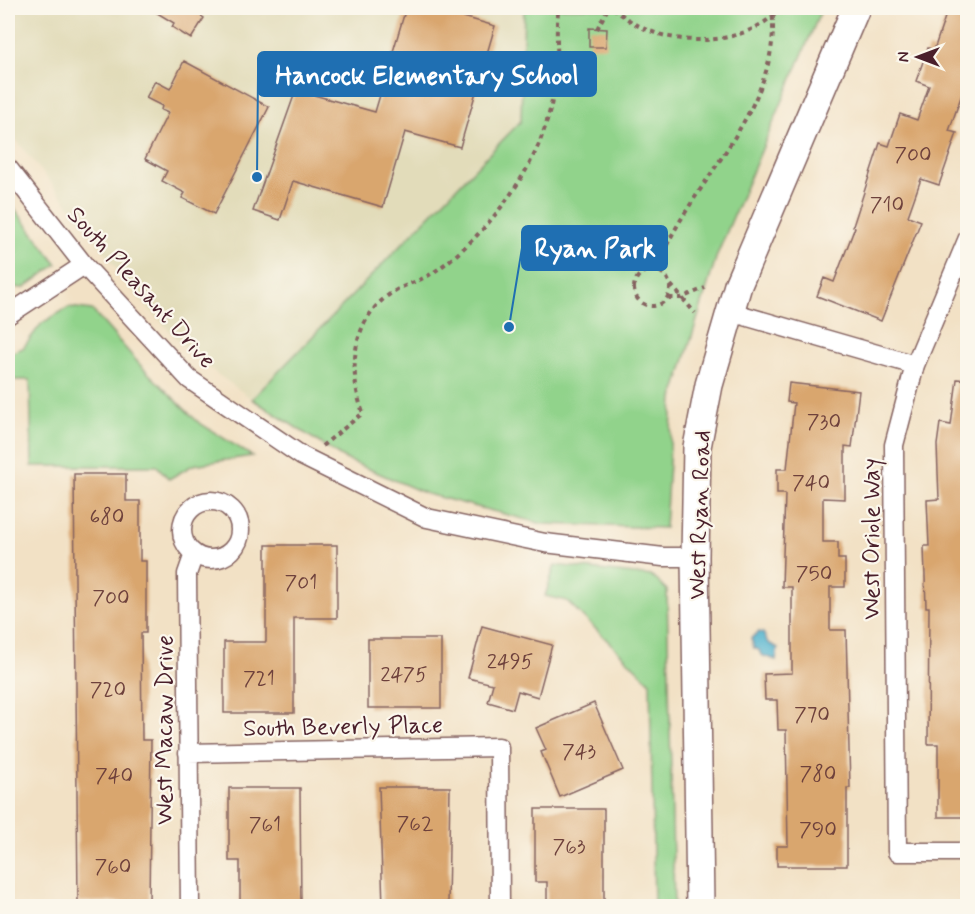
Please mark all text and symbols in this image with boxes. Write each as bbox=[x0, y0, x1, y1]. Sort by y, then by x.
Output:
north arrow bbox=[888, 27, 948, 87]
callout: Hancock Elementary School bbox=[258, 52, 596, 96]
text: N bbox=[894, 52, 915, 62]
text: Hancock Elementary School bbox=[275, 60, 579, 94]
house number: 700 bbox=[894, 141, 932, 169]
house number: 710 bbox=[870, 191, 904, 219]
street label: South Pleasant Drive bbox=[60, 200, 222, 376]
callout: Ryan Park bbox=[522, 226, 667, 270]
text: Ryan Park bbox=[534, 233, 656, 267]
house number: 730 bbox=[807, 408, 841, 436]
street label: West Ryan Road bbox=[682, 430, 719, 600]
street label: West Oriole Way bbox=[857, 458, 888, 620]
house number: 740 bbox=[792, 469, 830, 497]
house number: 680 bbox=[90, 503, 124, 531]
house number: 750 bbox=[796, 560, 832, 588]
house number: 701 bbox=[285, 569, 317, 597]
house number: 700 bbox=[92, 584, 130, 612]
street label: West Macaw Drive bbox=[150, 635, 181, 825]
house number: 2495 bbox=[487, 648, 533, 676]
house number: 2475 bbox=[380, 661, 428, 689]
house number: 721 bbox=[243, 665, 275, 693]
house number: 720 bbox=[90, 676, 126, 704]
house number: 770 bbox=[794, 701, 830, 729]
street label: South Beverly Place bbox=[243, 710, 443, 745]
house number: 743 bbox=[562, 738, 596, 766]
house number: 780 bbox=[800, 760, 836, 788]
house number: 740 bbox=[95, 762, 133, 790]
house number: 762 bbox=[397, 810, 433, 838]
house number: 761 bbox=[249, 811, 281, 839]
house number: 790 bbox=[799, 816, 837, 844]
house number: 763 bbox=[553, 833, 586, 861]
house number: 760 bbox=[95, 853, 131, 881]

